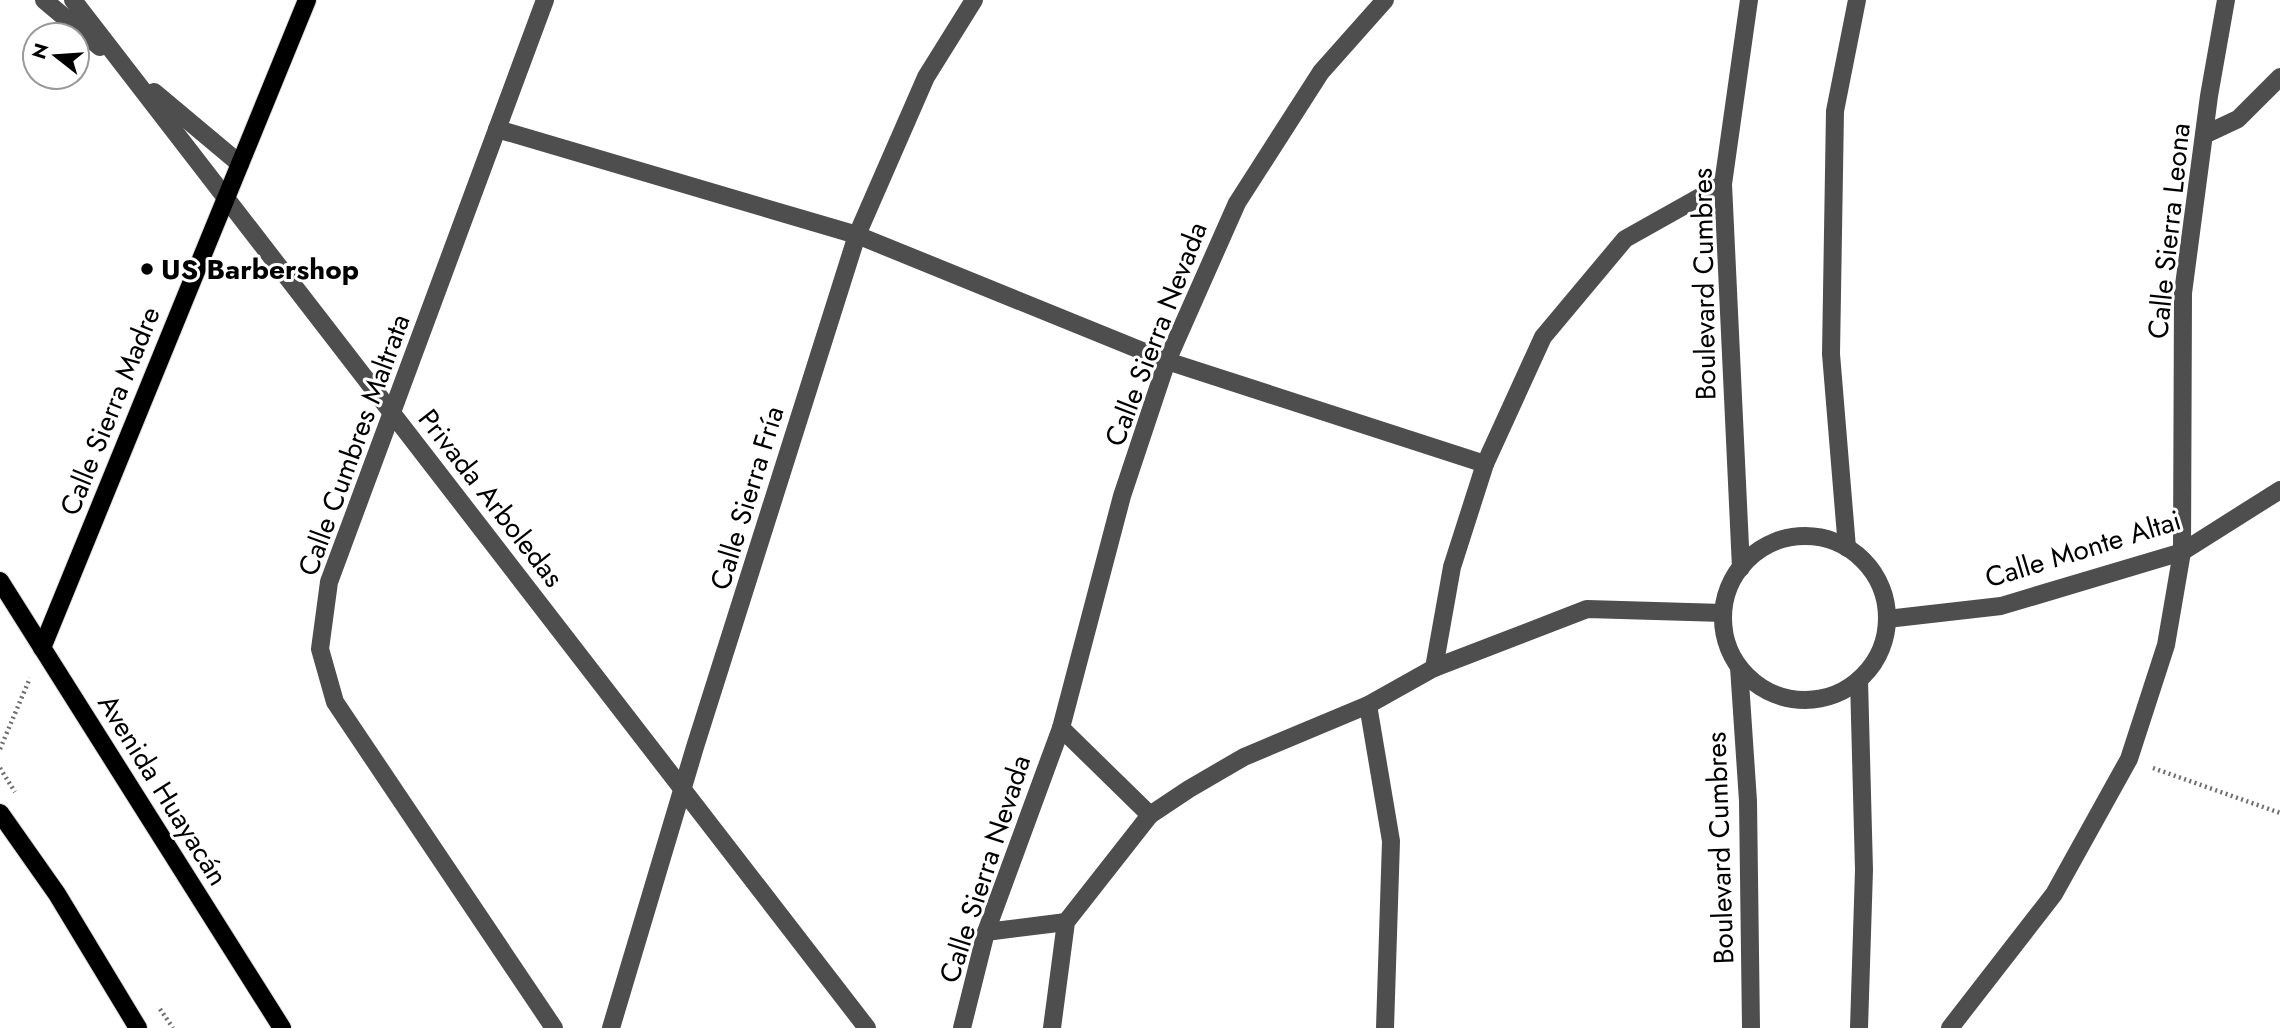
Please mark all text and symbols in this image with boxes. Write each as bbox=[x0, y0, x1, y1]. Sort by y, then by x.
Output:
north arrow bbox=[21, 21, 91, 91]
text: N bbox=[25, 40, 55, 62]
street label: Calle Sierra Leona bbox=[2137, 121, 2201, 341]
street label: Boulevard Cumbres bbox=[1681, 167, 1727, 401]
street label: Calle Sierra Nevada bbox=[1094, 216, 1218, 452]
place label: US Barbershop bbox=[161, 249, 359, 290]
marker: US Barbershop bbox=[139, 261, 155, 277]
street label: Calle Sierra Madre bbox=[49, 300, 171, 522]
street label: Calle Cumbres Maltrata bbox=[288, 308, 420, 582]
street label: Privada Arboledas bbox=[408, 400, 574, 596]
street label: Calle Sierra Fría bbox=[700, 401, 794, 595]
street label: Calle Monte Altai bbox=[1980, 500, 2186, 598]
street label: Avenida Huayacán bbox=[88, 686, 238, 894]
street label: Boulevard Cumbres bbox=[1695, 731, 1745, 965]
street label: Calle Sierra Nevada bbox=[929, 750, 1041, 988]

